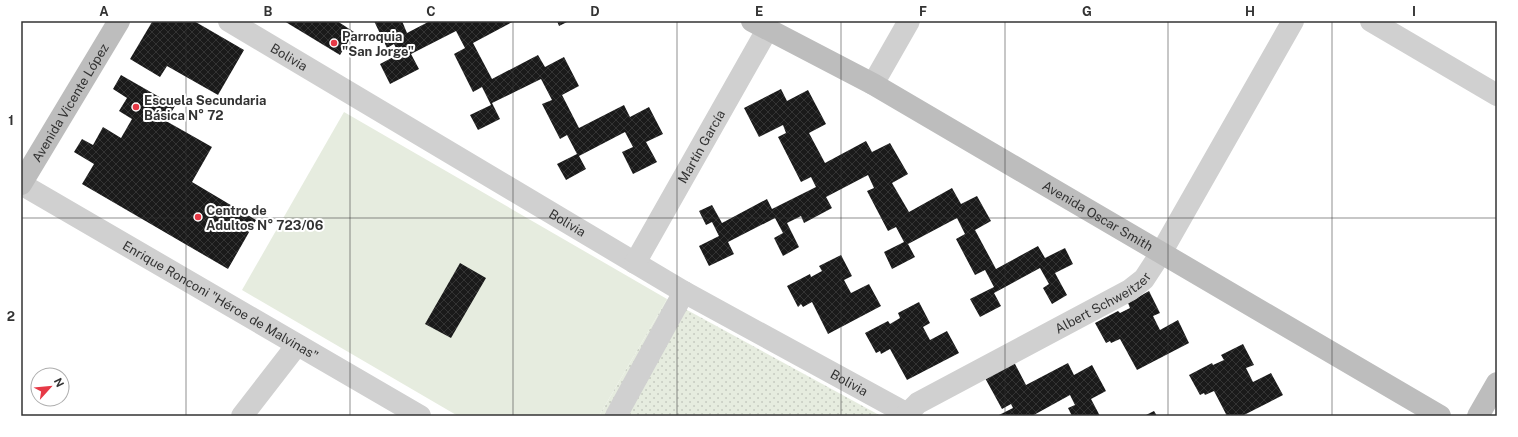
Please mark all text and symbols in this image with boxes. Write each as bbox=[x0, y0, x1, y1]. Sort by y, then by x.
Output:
text: A bbox=[99, 4, 109, 19]
text: B bbox=[264, 4, 273, 19]
text: C bbox=[426, 4, 436, 19]
text: D bbox=[590, 4, 600, 19]
text: E bbox=[755, 4, 763, 19]
text: F bbox=[919, 4, 927, 19]
text: G bbox=[1082, 4, 1092, 19]
text: H bbox=[1245, 4, 1255, 19]
text: I bbox=[1412, 4, 1416, 19]
place label: Parroquia "San Jorge" bbox=[342, 29, 414, 59]
marker: Parroquia "San Jorge" bbox=[329, 38, 339, 48]
street label: Bolivia bbox=[268, 40, 310, 74]
street label: Avenida Vicente López bbox=[29, 41, 111, 165]
place label: Escuela Secundaria Básica N° 72 bbox=[144, 93, 266, 123]
marker: Escuela Secundaria Básica N° 72 bbox=[131, 102, 141, 112]
street label: Martín García bbox=[674, 107, 728, 186]
text: 1 bbox=[8, 113, 14, 128]
street label: Avenida Oscar Smith bbox=[1040, 178, 1156, 254]
place label: Centro de Adultos N° 723/06 bbox=[206, 203, 324, 233]
street label: Bolivia bbox=[546, 206, 589, 239]
marker: Centro de Adultos N° 723/06 bbox=[193, 212, 203, 222]
street label: Enrique Ronconi "Héroe de Malvinas" bbox=[120, 237, 321, 363]
street label: Albert Schweitzer bbox=[1052, 269, 1154, 336]
text: 2 bbox=[7, 309, 15, 324]
street label: Bolivia bbox=[828, 366, 871, 399]
north arrow bbox=[30, 367, 70, 407]
text: N bbox=[52, 376, 66, 389]

